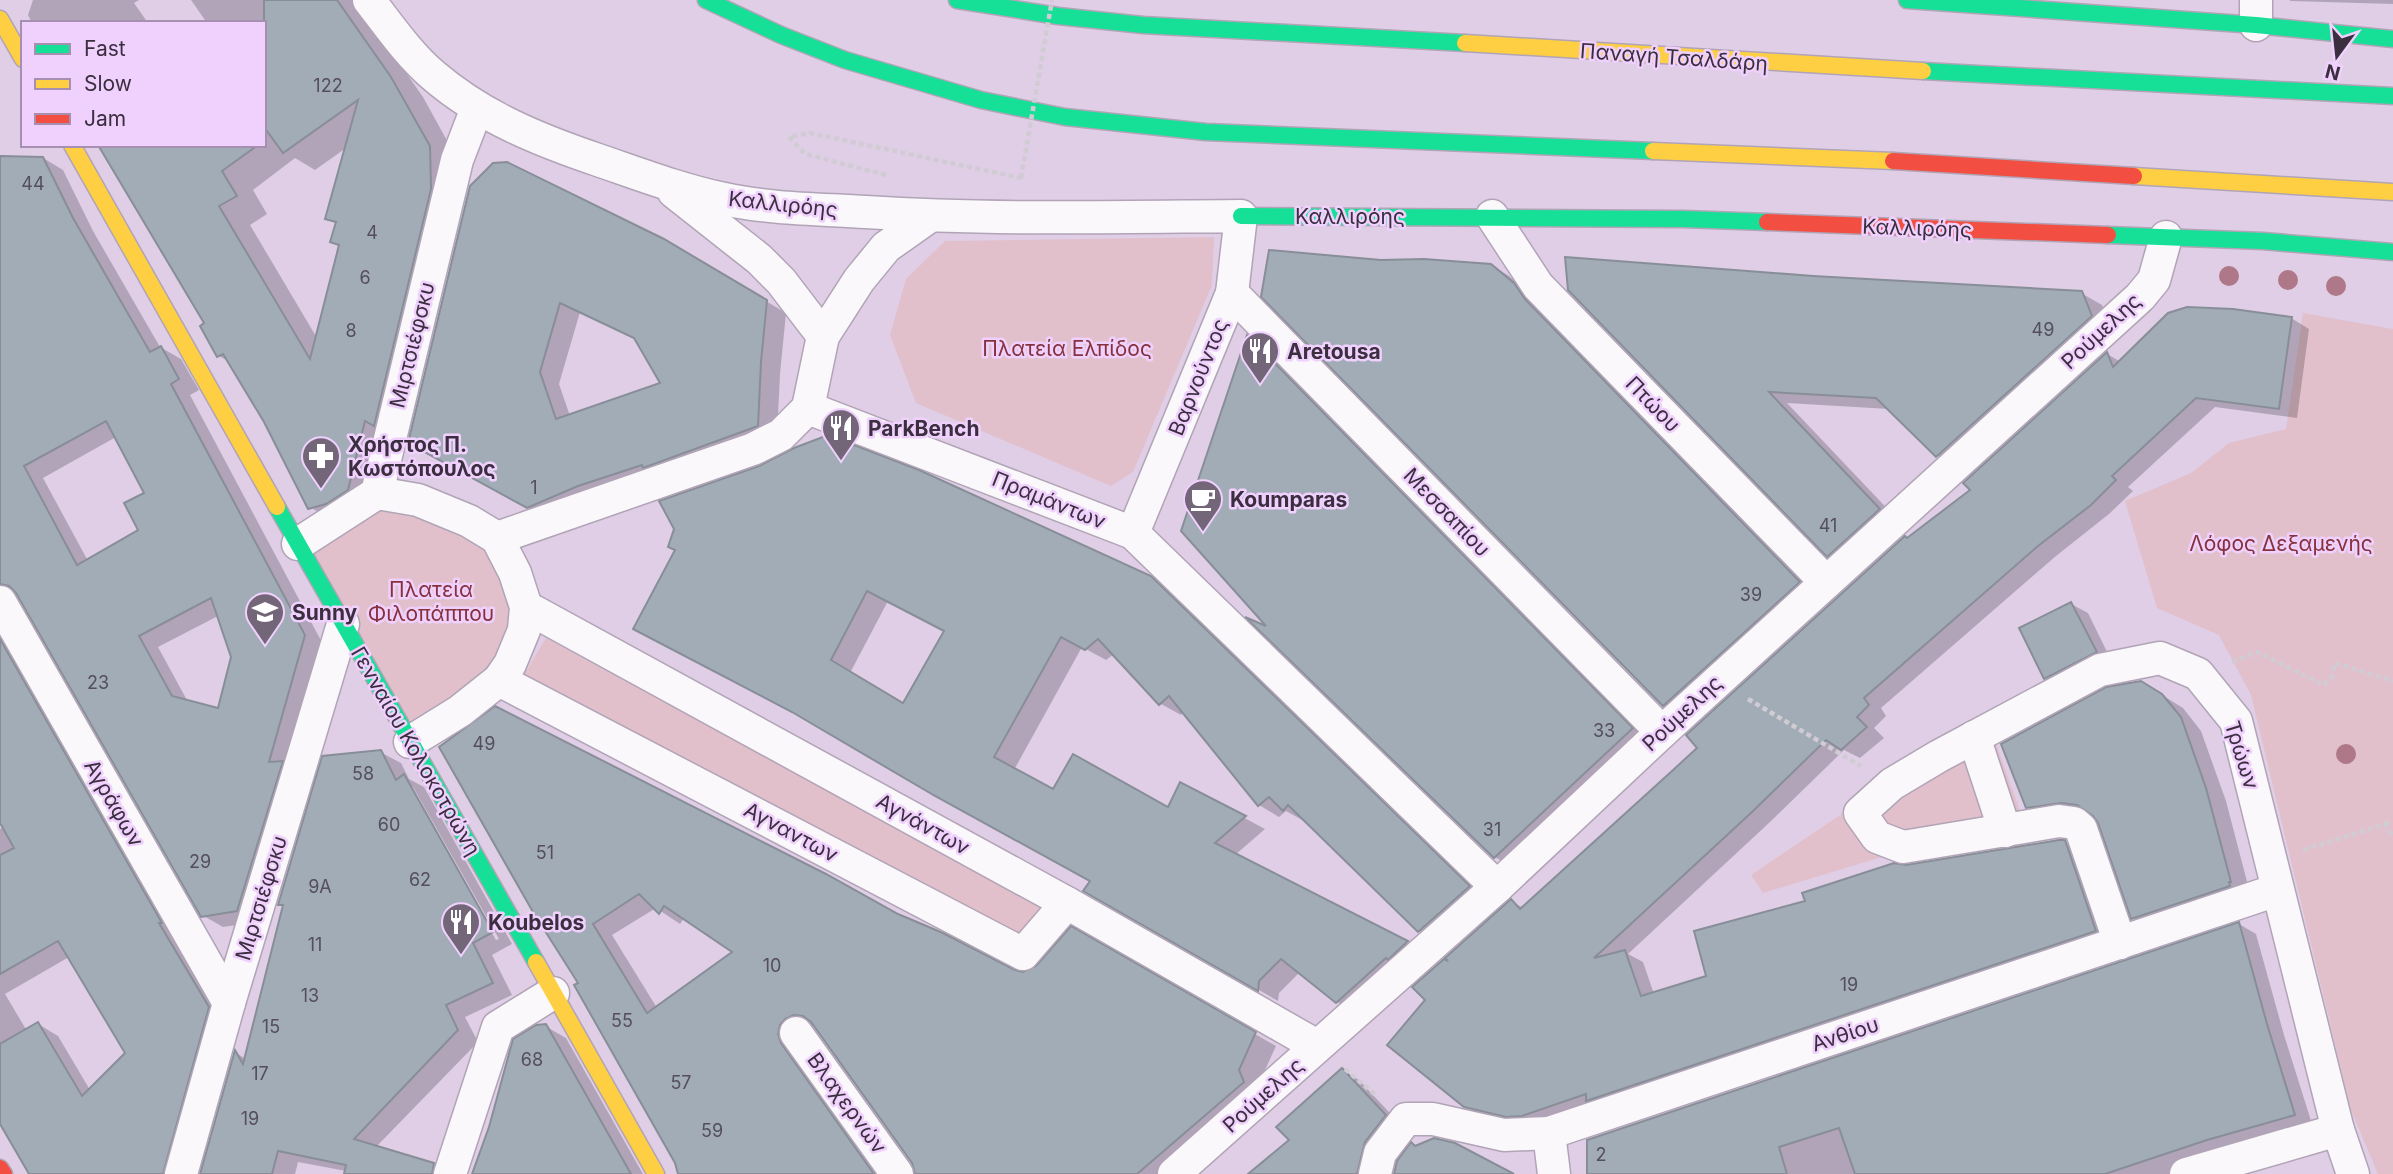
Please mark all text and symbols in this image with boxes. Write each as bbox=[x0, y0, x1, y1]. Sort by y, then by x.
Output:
legend bbox=[21, 21, 266, 147]
north arrow bbox=[2302, 21, 2372, 91]
text: Fast bbox=[84, 36, 126, 61]
street label: Παναγή Τσαλδάρη bbox=[1579, 38, 1769, 76]
text: N bbox=[2323, 59, 2343, 85]
text: Slow bbox=[84, 71, 132, 96]
house number: 122 bbox=[313, 75, 343, 96]
text: Jam bbox=[84, 106, 126, 131]
house number: 44 bbox=[21, 173, 45, 194]
street label: Καλλιρόης bbox=[727, 186, 839, 222]
street label: Καλλιρόης bbox=[1295, 204, 1405, 229]
street label: Καλλιρόης bbox=[1862, 214, 1972, 242]
house number: 4 bbox=[366, 222, 378, 243]
house number: 6 bbox=[359, 267, 371, 288]
street label: Μιρτσιέφσκυ bbox=[384, 279, 440, 411]
street label: Ρούμελης bbox=[2056, 288, 2146, 374]
street label: Βαρνούντος bbox=[1163, 315, 1233, 439]
house number: 49 bbox=[2032, 319, 2054, 340]
house number: 8 bbox=[345, 320, 357, 341]
restaurant icon: Aretousa bbox=[1239, 330, 1281, 385]
park label: Πλατεία Ελπίδος bbox=[982, 336, 1152, 361]
place label: Aretousa bbox=[1287, 339, 1381, 364]
street label: Πτώου bbox=[1621, 371, 1685, 437]
restaurant icon: ParkBench bbox=[820, 407, 862, 462]
place label: ParkBench bbox=[868, 416, 980, 441]
place label: Χρήστος Π. Κωστόπουλος bbox=[348, 432, 496, 481]
pharmacy icon: Χρήστος Π. Κωστόπουλος bbox=[300, 435, 342, 490]
street label: Μεσσαπίου bbox=[1399, 463, 1495, 561]
street label: Πραμάντων bbox=[989, 466, 1109, 534]
house number: 1 bbox=[530, 477, 538, 498]
cafe icon: Koumparas bbox=[1182, 478, 1224, 533]
place label: Koumparas bbox=[1230, 487, 1347, 512]
house number: 41 bbox=[1819, 515, 1837, 536]
park label: Λόφος Δεξαμενής bbox=[2189, 531, 2373, 556]
park label: Πλατεία Φιλοπάππου bbox=[368, 577, 494, 626]
house number: 39 bbox=[1740, 584, 1762, 605]
school or university icon: Sunny bbox=[244, 591, 286, 646]
place label: Sunny bbox=[292, 600, 358, 625]
street label: Γενναίου Κολοκοτρώνη bbox=[346, 642, 486, 860]
street label: Ρούμελης bbox=[1637, 670, 1727, 756]
house number: 23 bbox=[87, 672, 109, 693]
street label: Τρώων bbox=[2220, 718, 2264, 792]
house number: 33 bbox=[1593, 720, 1615, 741]
house number: 49 bbox=[473, 733, 495, 754]
street label: Αγράφων bbox=[79, 755, 149, 851]
house number: 58 bbox=[352, 763, 374, 784]
street label: Αγνάντων bbox=[872, 788, 974, 860]
street label: Αγναντων bbox=[740, 797, 842, 867]
house number: 60 bbox=[378, 814, 400, 835]
house number: 31 bbox=[1483, 819, 1501, 840]
street label: Μιρτσιέφσκυ bbox=[230, 833, 292, 963]
house number: 51 bbox=[536, 842, 554, 863]
house number: 29 bbox=[189, 851, 211, 872]
house number: 62 bbox=[409, 869, 431, 890]
house number: 9A bbox=[308, 876, 332, 897]
restaurant icon: Koubelos bbox=[440, 901, 482, 956]
place label: Koubelos bbox=[488, 910, 584, 935]
house number: 11 bbox=[308, 934, 322, 955]
house number: 10 bbox=[763, 955, 781, 976]
house number: 19 bbox=[1840, 974, 1858, 995]
house number: 13 bbox=[301, 985, 319, 1006]
house number: 55 bbox=[611, 1010, 633, 1031]
street label: Ανθίου bbox=[1808, 1011, 1882, 1057]
house number: 15 bbox=[262, 1016, 280, 1037]
street label: Βλαχερνών bbox=[802, 1048, 892, 1158]
house number: 68 bbox=[521, 1049, 543, 1070]
street label: Ρούμελης bbox=[1218, 1052, 1308, 1138]
house number: 17 bbox=[251, 1063, 269, 1084]
house number: 57 bbox=[670, 1072, 692, 1093]
house number: 19 bbox=[241, 1108, 259, 1129]
house number: 59 bbox=[701, 1120, 723, 1141]
house number: 2 bbox=[1596, 1144, 1606, 1165]

